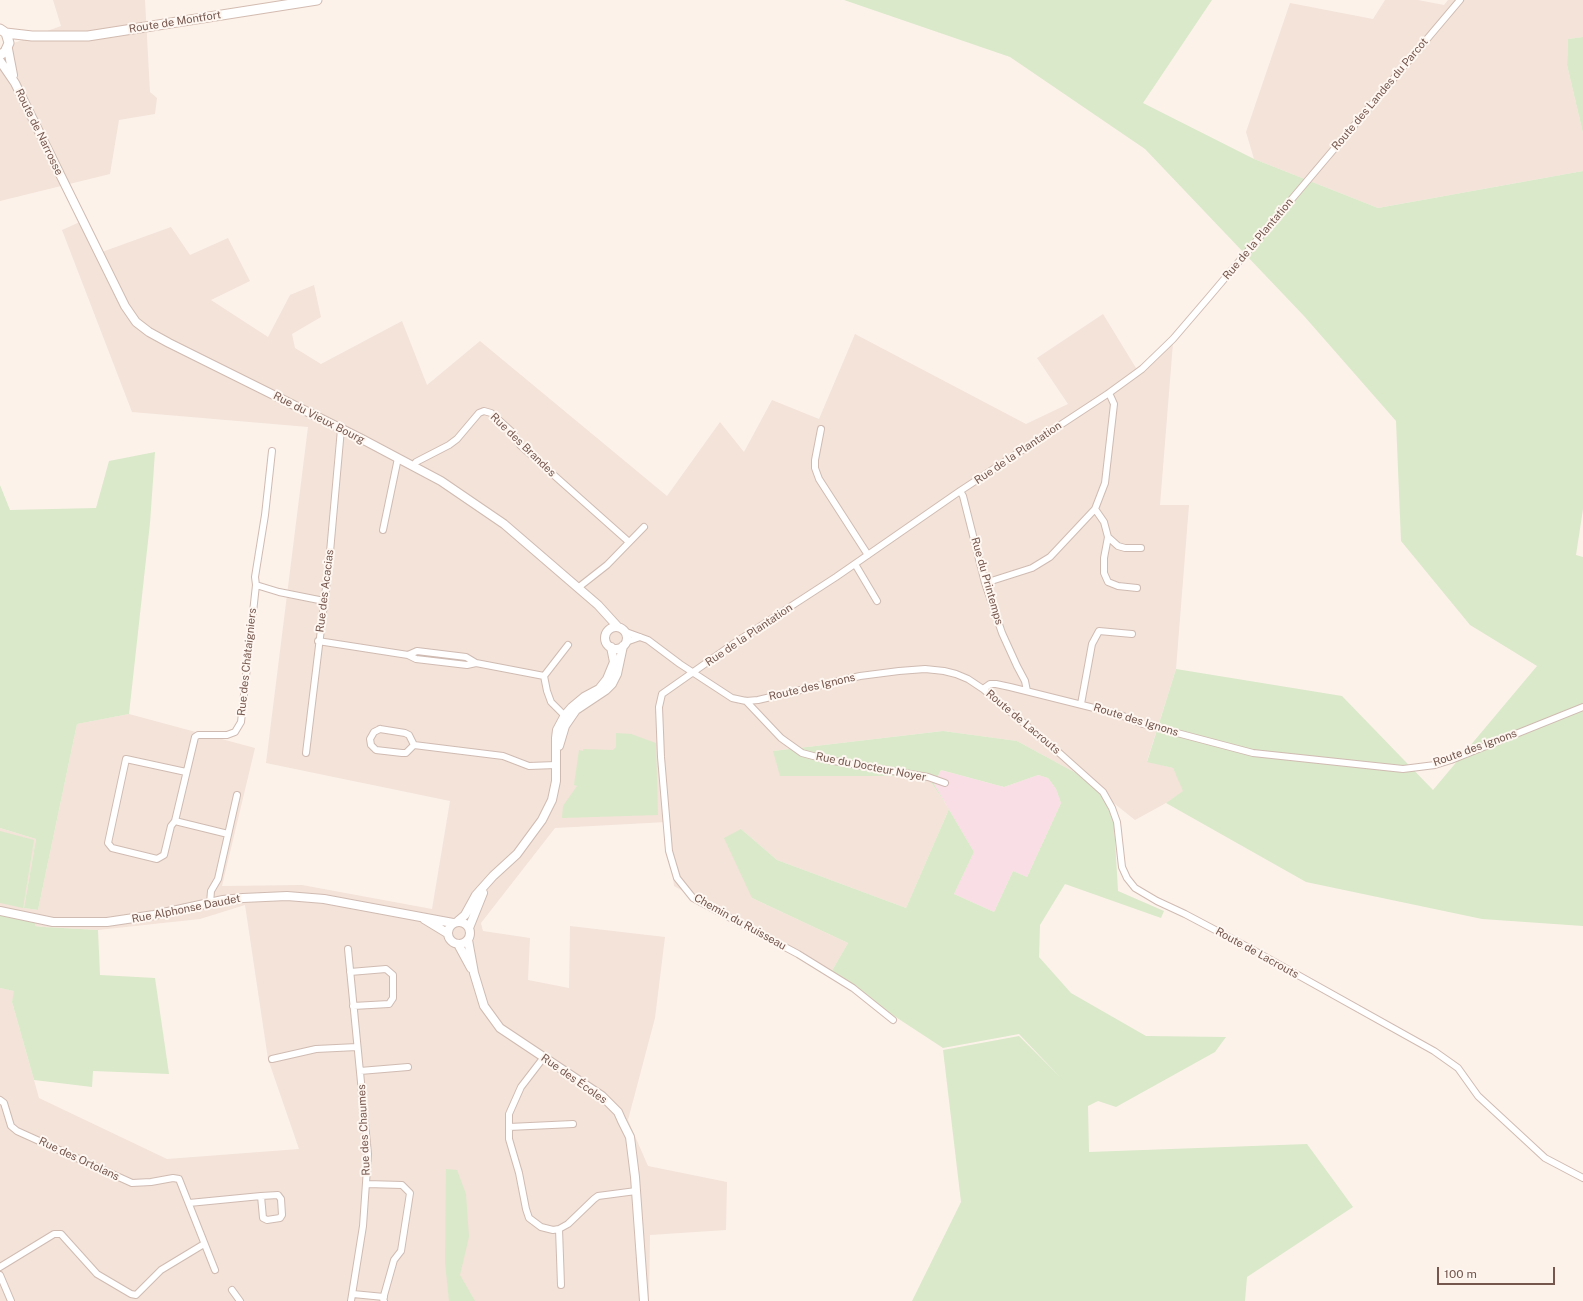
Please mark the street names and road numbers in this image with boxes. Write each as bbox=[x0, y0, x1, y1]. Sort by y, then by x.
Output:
street label: Route de Montfort bbox=[128, 8, 222, 36]
street label: Route des Landes du Parcot bbox=[1329, 35, 1431, 153]
street label: Route de Narrosse bbox=[12, 87, 66, 177]
street label: Rue de la Plantation bbox=[1220, 196, 1296, 282]
street label: Rue du Vieux Bourg bbox=[271, 389, 367, 447]
street label: Rue des Brandes bbox=[488, 410, 558, 480]
street label: Rue de la Plantation bbox=[972, 419, 1064, 487]
street label: Rue du Printemps bbox=[968, 536, 1006, 626]
street label: Rue des Acacias bbox=[313, 549, 337, 633]
street label: Rue de la Plantation bbox=[703, 601, 795, 669]
street label: Rue des Châtaigniers bbox=[235, 607, 259, 717]
street label: Route des Ignons bbox=[768, 671, 856, 703]
street label: Route de Lacrouts bbox=[983, 687, 1063, 757]
street label: Route des Ignons bbox=[1092, 701, 1180, 739]
street label: Route des Ignons bbox=[1431, 727, 1519, 769]
street label: Rue du Docteur Noyer bbox=[815, 750, 927, 784]
street label: Chemin du Ruisseau bbox=[692, 891, 788, 953]
street label: Rue Alphonse Daudet bbox=[130, 892, 242, 926]
street label: Route de Lacrouts bbox=[1213, 925, 1301, 981]
street label: Rue des Écoles bbox=[539, 1051, 609, 1107]
street label: Rue des Chaumes bbox=[355, 1084, 373, 1176]
street label: Rue des Ortolans bbox=[37, 1135, 121, 1183]

